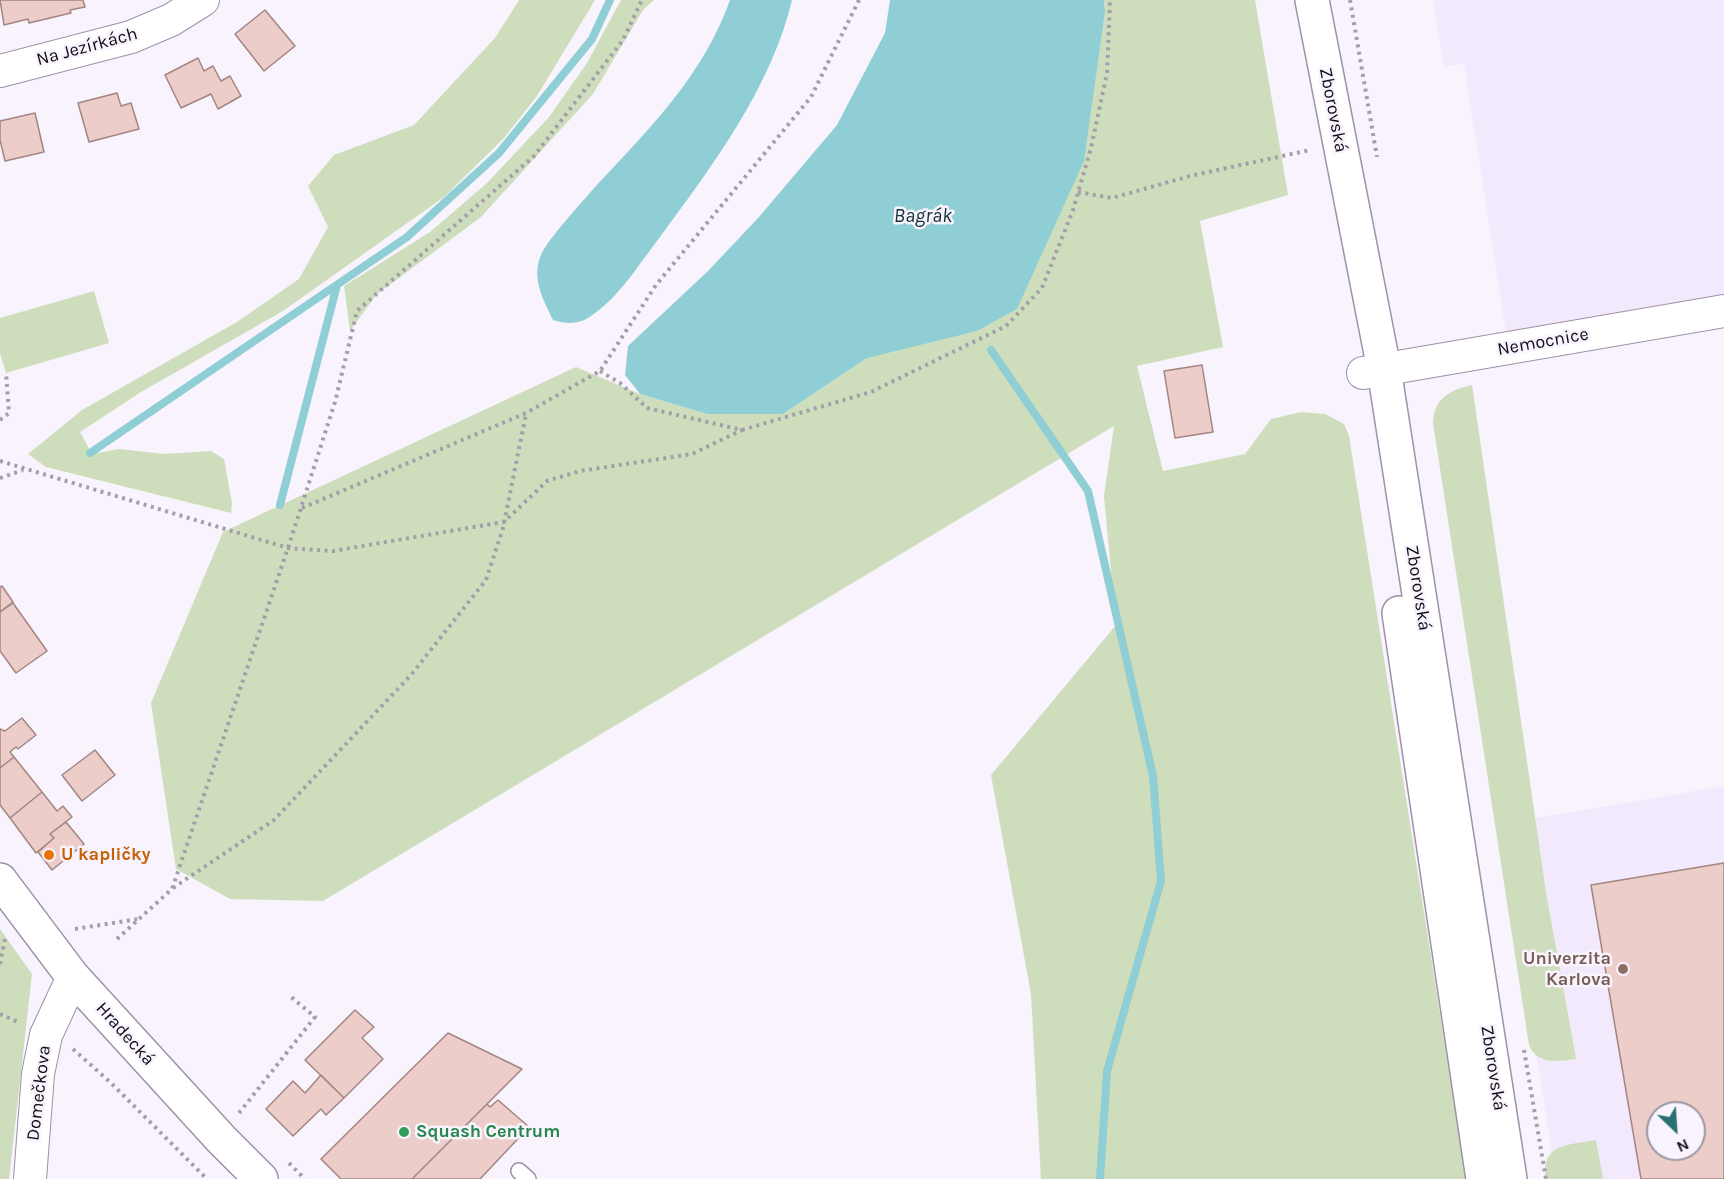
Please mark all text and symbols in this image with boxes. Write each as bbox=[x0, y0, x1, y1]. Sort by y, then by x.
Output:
street label: Na Jezírkách bbox=[34, 23, 140, 71]
street label: Zborovská bbox=[1314, 66, 1352, 154]
water label: Bagrák bbox=[894, 204, 952, 228]
street label: Nemocnice bbox=[1496, 323, 1590, 361]
street label: Zborovská bbox=[1401, 544, 1435, 632]
place label: U kapličky bbox=[61, 844, 151, 866]
marker: U kapličky bbox=[42, 848, 56, 862]
place label: Univerzita Karlova bbox=[1523, 948, 1611, 990]
marker: Univerzita Karlova bbox=[1616, 962, 1630, 976]
street label: Hradecká bbox=[91, 998, 159, 1070]
street label: Zborovská bbox=[1476, 1024, 1510, 1112]
street label: Domečkova bbox=[22, 1044, 56, 1142]
north arrow bbox=[1646, 1101, 1706, 1161]
place label: Squash Centrum bbox=[416, 1121, 560, 1143]
marker: Squash Centrum bbox=[397, 1125, 411, 1139]
text: N bbox=[1674, 1135, 1692, 1157]

